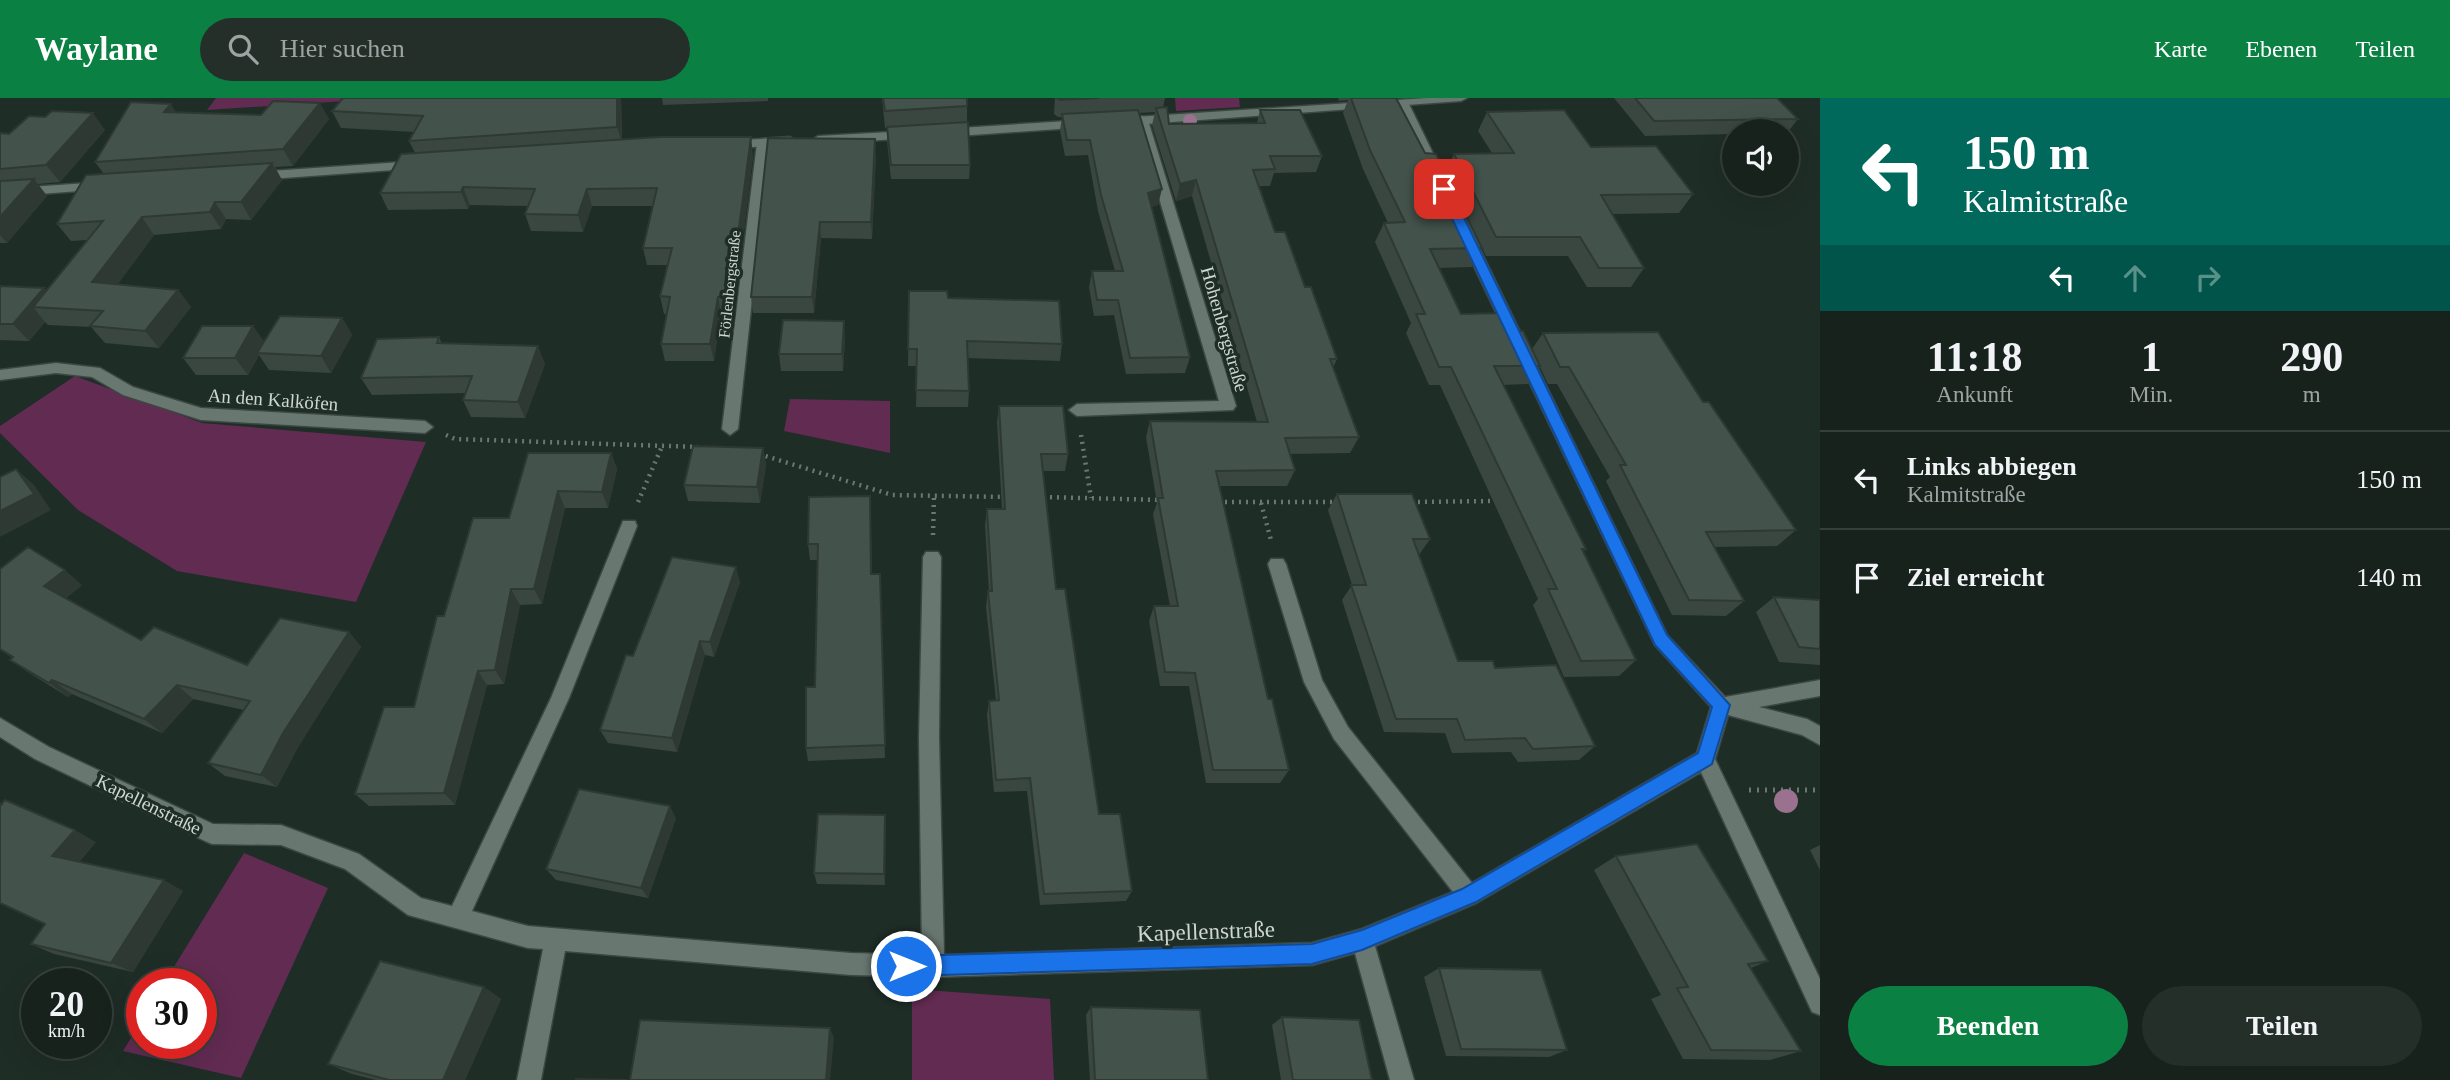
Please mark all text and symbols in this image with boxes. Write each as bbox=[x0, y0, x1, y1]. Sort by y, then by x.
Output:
search box bbox=[200, 18, 690, 81]
icon: search bbox=[224, 30, 262, 68]
text: Waylane bbox=[35, 31, 158, 67]
text: Hier suchen bbox=[280, 34, 405, 63]
text: Karte bbox=[2154, 36, 2207, 62]
text: Ebenen bbox=[2245, 36, 2317, 62]
text: Teilen bbox=[2355, 36, 2415, 62]
map controls bbox=[1722, 119, 1799, 196]
button: sound bbox=[1722, 119, 1799, 196]
text: 150 m bbox=[1963, 125, 2090, 180]
icon: left bbox=[1848, 126, 1939, 217]
pin bbox=[1414, 159, 1474, 219]
icon: arrive bbox=[1425, 170, 1463, 208]
text: Kalmitstraße bbox=[1963, 183, 2128, 219]
street label: Förlenbergstraße bbox=[715, 229, 745, 339]
icon: left bbox=[2043, 259, 2081, 297]
icon: ahead bbox=[2116, 259, 2154, 297]
icon: right bbox=[2189, 259, 2227, 297]
street label: Hohenbergstraße bbox=[1197, 264, 1252, 394]
text: 11:18 bbox=[1927, 334, 2022, 380]
text: 1 bbox=[2141, 334, 2162, 380]
text: 290 bbox=[2280, 334, 2343, 380]
text: Ankunft bbox=[1936, 382, 2013, 407]
text: Min. bbox=[2129, 382, 2173, 407]
text: m bbox=[2303, 382, 2321, 407]
street label: An den Kalköfen bbox=[207, 384, 339, 415]
text: Links abbiegen bbox=[1907, 452, 2077, 481]
icon: left bbox=[1848, 461, 1886, 499]
text: 150 m bbox=[2356, 465, 2422, 494]
text: Kalmitstraße bbox=[1907, 482, 2026, 507]
icon: arrive bbox=[1848, 559, 1886, 597]
text: Ziel erreicht bbox=[1907, 563, 2044, 592]
text: 140 m bbox=[2356, 563, 2422, 592]
street label: Kapellenstraße bbox=[93, 770, 205, 839]
street label: Kapellenstraße bbox=[1137, 917, 1275, 946]
position arrow bbox=[869, 929, 943, 1003]
speed limit sign: 30 bbox=[126, 968, 217, 1059]
text: 20 bbox=[49, 985, 84, 1024]
button: Beenden bbox=[1848, 986, 2128, 1066]
button: Teilen bbox=[2142, 986, 2422, 1066]
text: km/h bbox=[48, 1021, 85, 1041]

